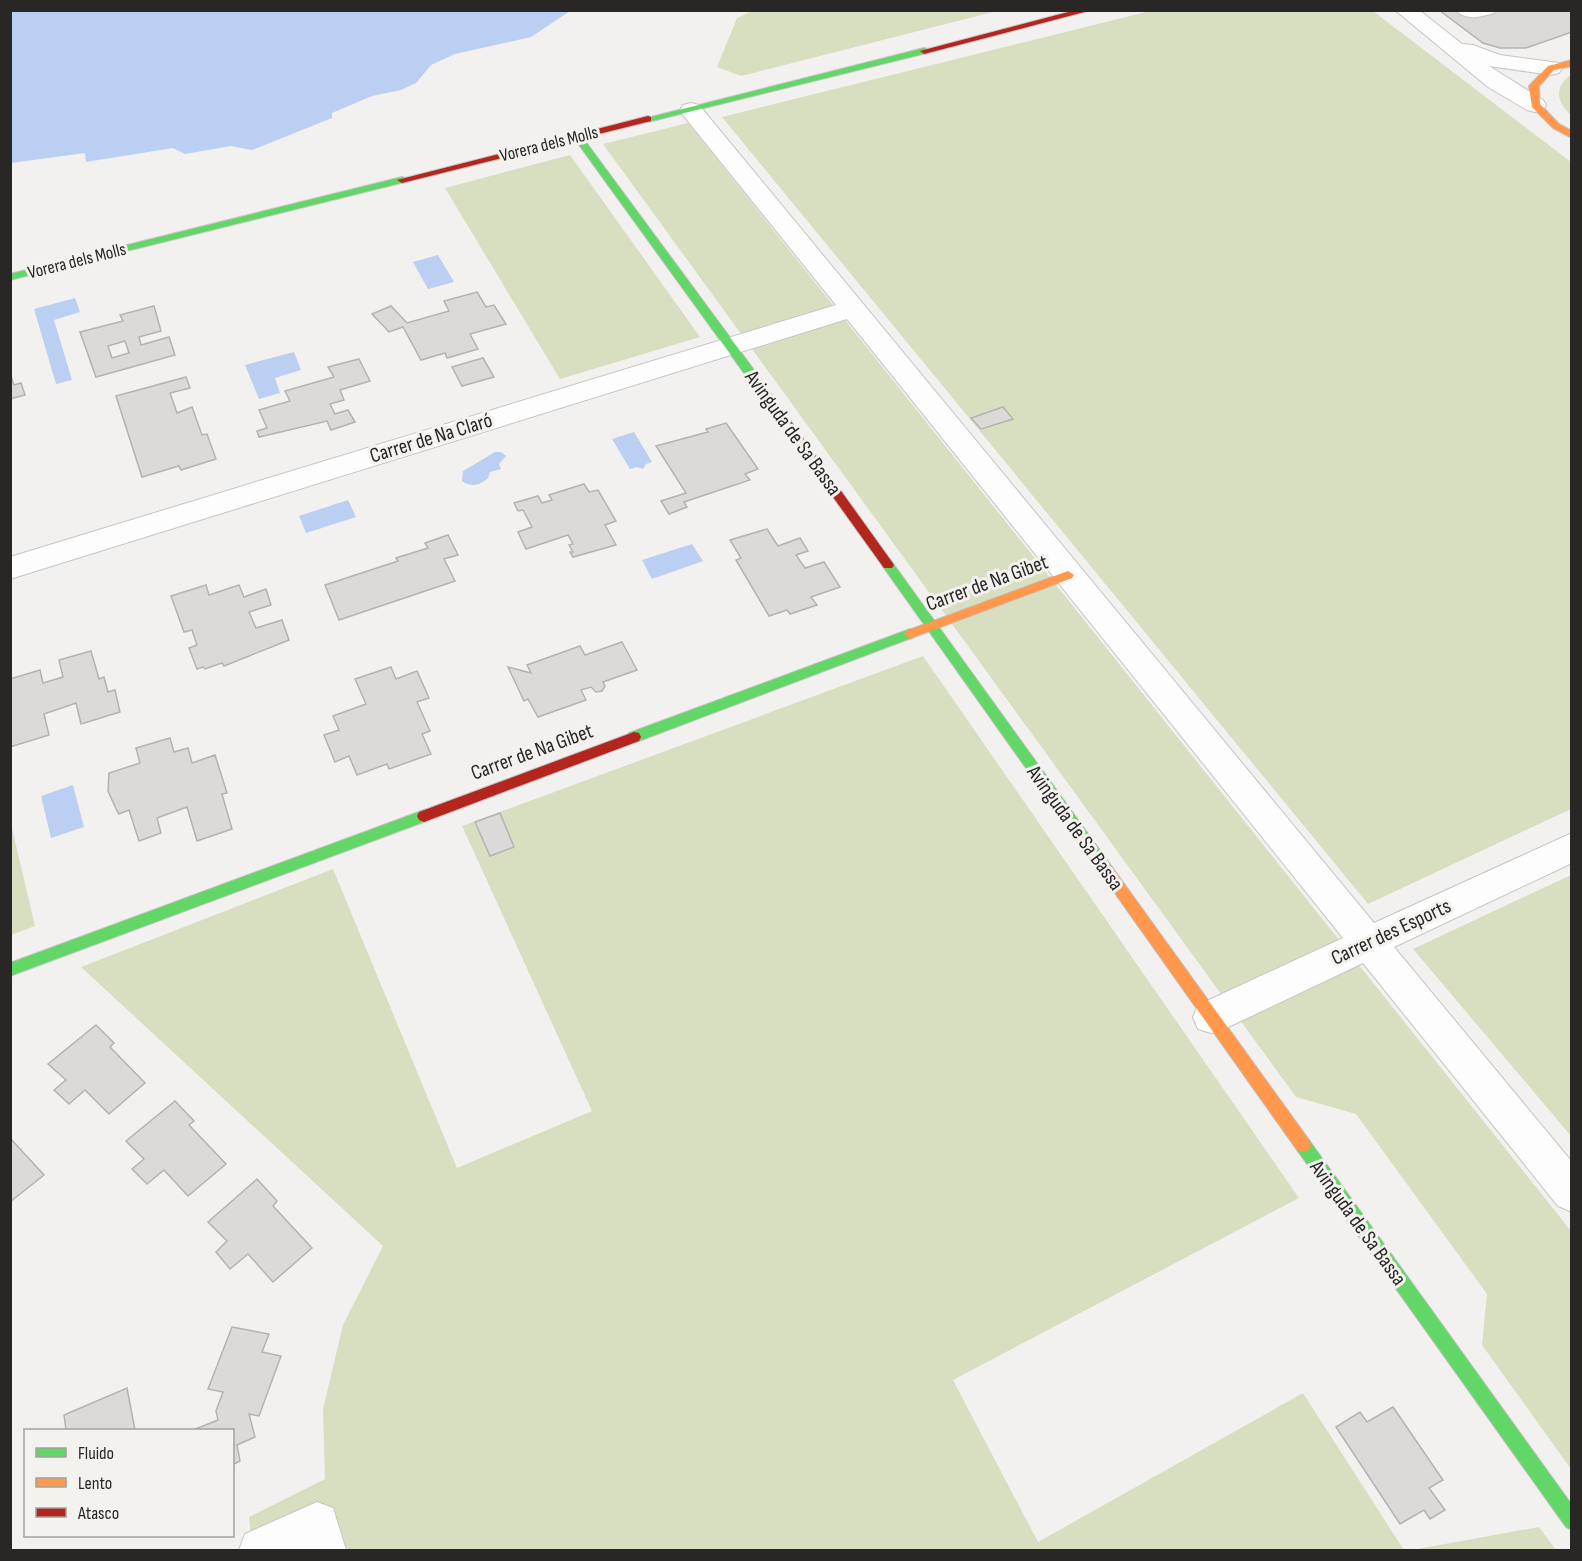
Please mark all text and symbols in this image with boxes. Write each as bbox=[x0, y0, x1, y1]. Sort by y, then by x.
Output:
street label: Vorera dels Molls bbox=[498, 122, 600, 166]
street label: Vorera dels Molls bbox=[26, 239, 128, 283]
street label: Avinguda de Sa Bassa bbox=[739, 365, 847, 500]
street label: Carrer de Na Claró bbox=[367, 408, 495, 468]
street label: Carrer de Na Gibet bbox=[923, 549, 1051, 617]
street label: Carrer de Na Gibet bbox=[468, 718, 596, 786]
street label: Avinguda de Sa Bassa bbox=[1021, 760, 1129, 895]
street label: Carrer des Esports bbox=[1327, 893, 1455, 971]
street label: Avinguda de Sa Bassa bbox=[1304, 1155, 1412, 1290]
legend bbox=[24, 1429, 234, 1537]
text: Fluido bbox=[78, 1443, 114, 1464]
text: Lento bbox=[78, 1473, 112, 1494]
text: Atasco bbox=[77, 1503, 119, 1524]

